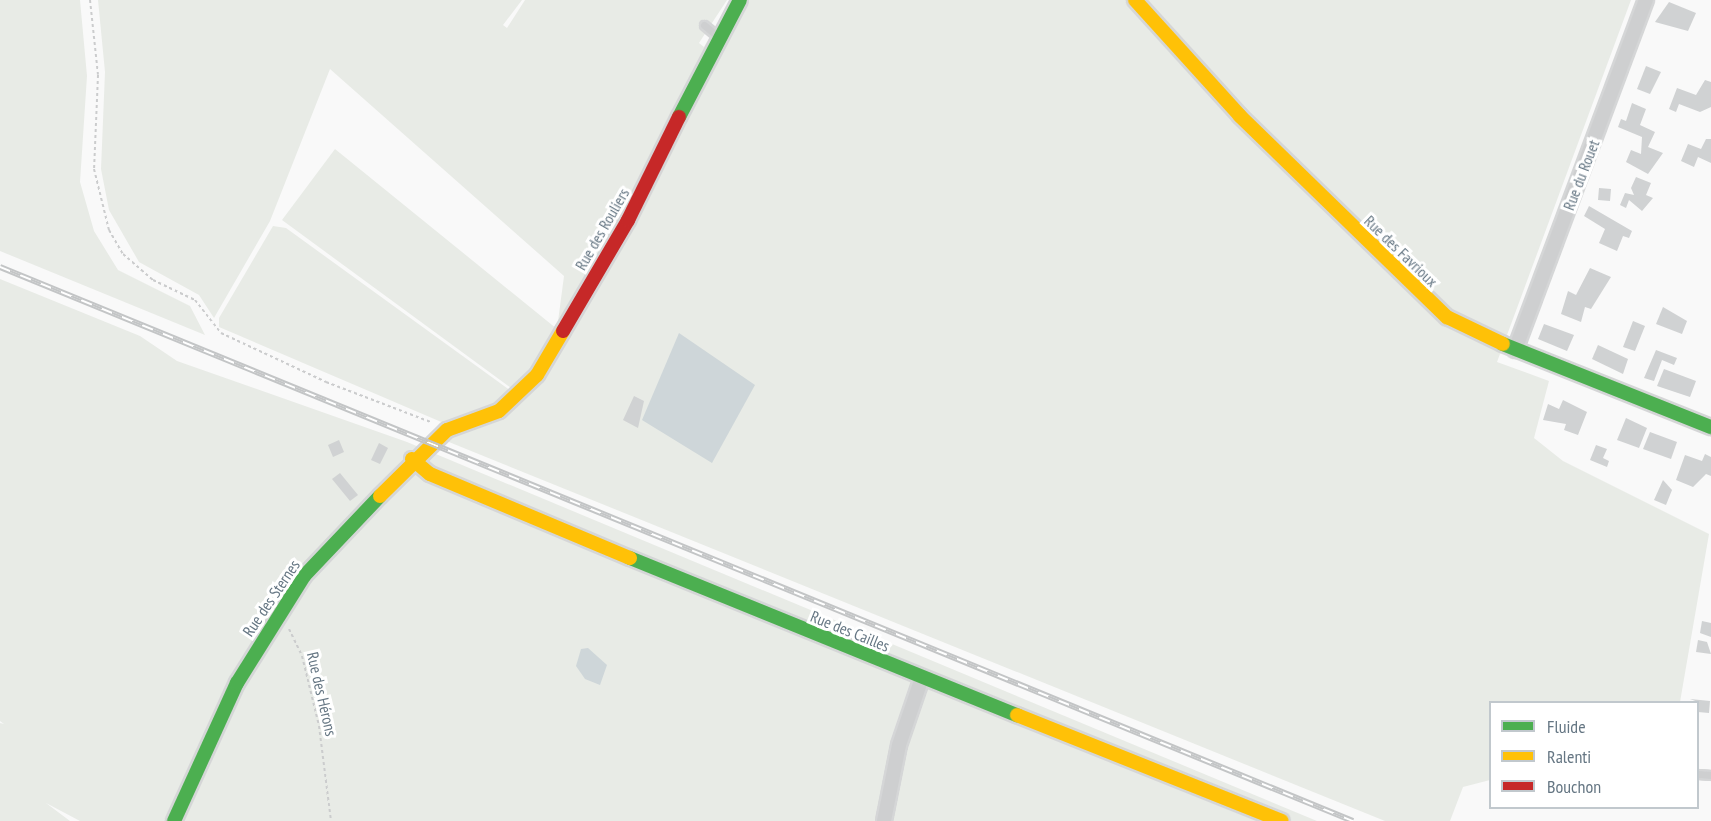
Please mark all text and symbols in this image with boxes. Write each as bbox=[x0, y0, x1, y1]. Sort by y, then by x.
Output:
street label: Rue du Rouet bbox=[1559, 137, 1603, 213]
street label: Rue des Rouliers bbox=[571, 185, 633, 273]
street label: Rue des Favrioux bbox=[1360, 211, 1442, 291]
street label: Rue des Sternes bbox=[238, 556, 304, 640]
street label: Rue des Cailles bbox=[808, 606, 892, 656]
street label: Rue des Hérons bbox=[303, 650, 341, 738]
legend bbox=[1489, 701, 1699, 809]
text: Fluide bbox=[1547, 715, 1586, 738]
text: Ralenti bbox=[1547, 745, 1591, 768]
text: Bouchon bbox=[1547, 775, 1601, 798]

